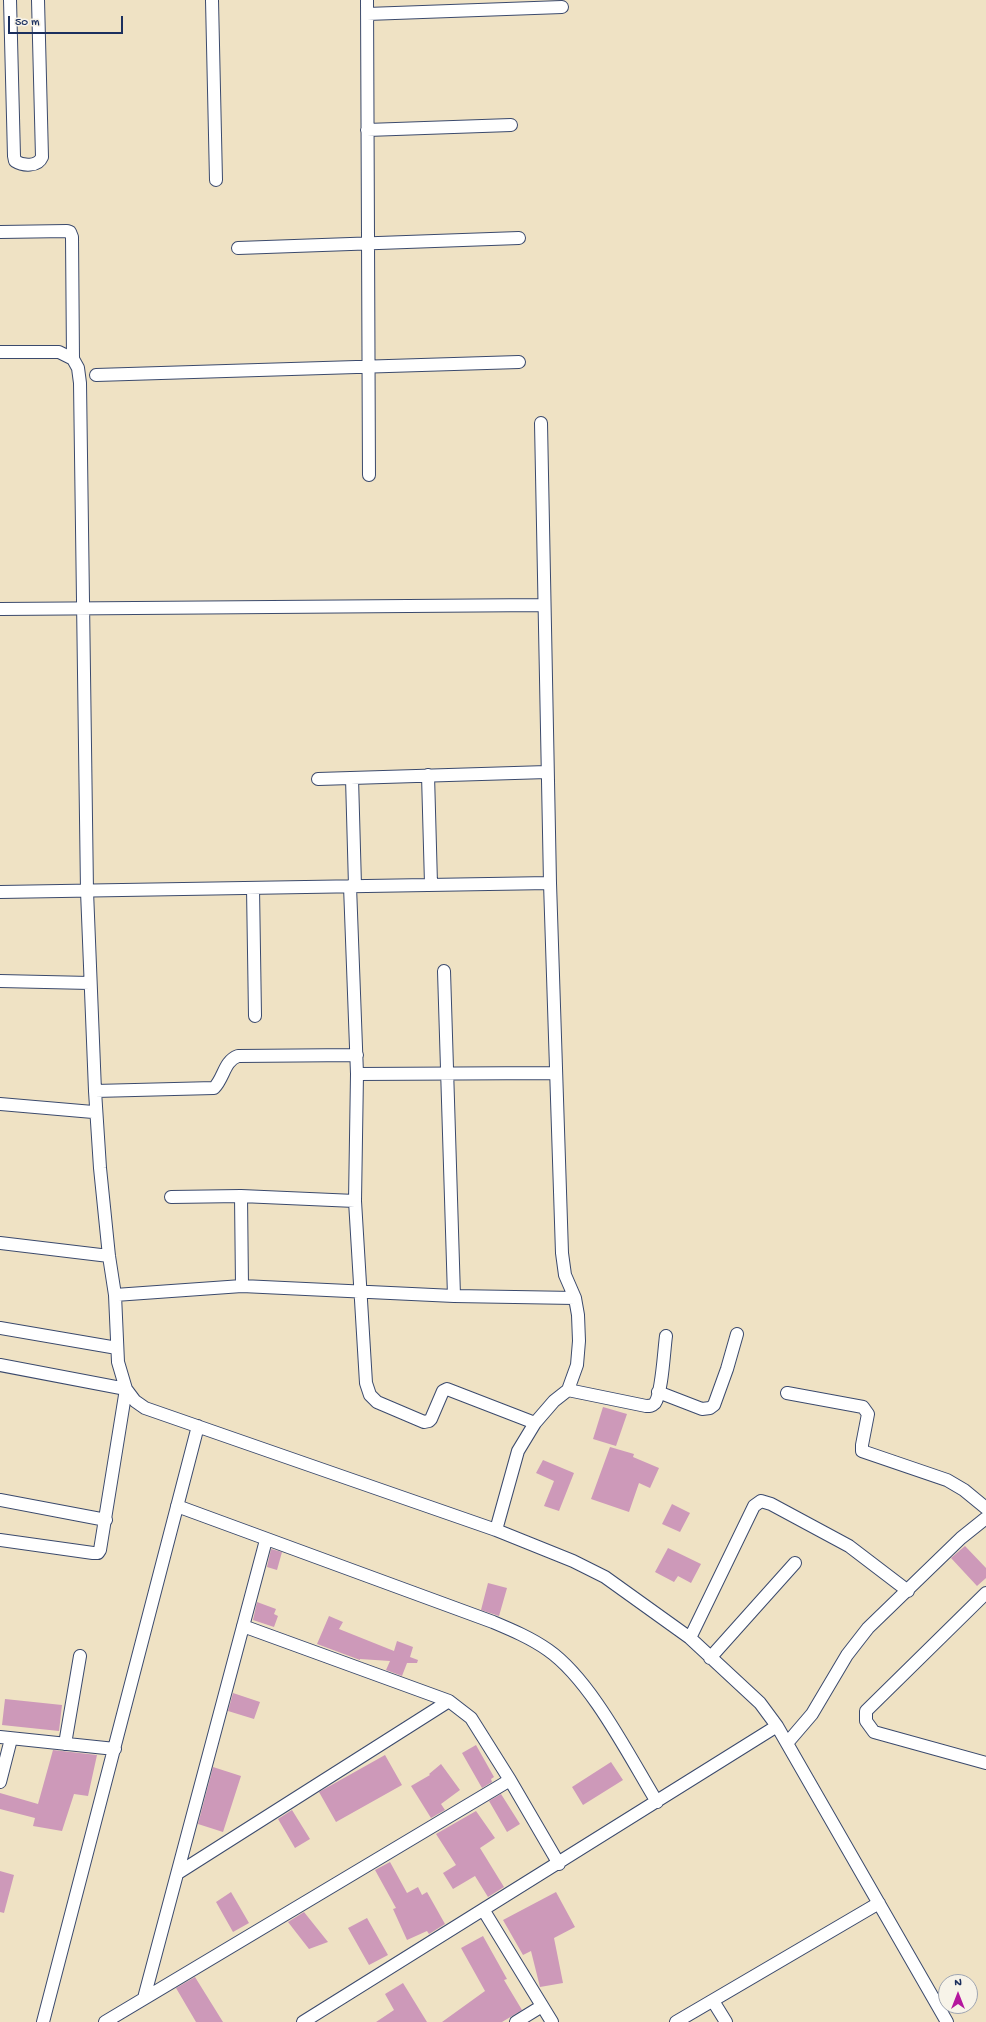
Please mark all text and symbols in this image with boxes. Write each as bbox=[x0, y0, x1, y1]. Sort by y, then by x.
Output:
scale bar bbox=[10, 8, 125, 34]
text: 50 m bbox=[15, 16, 40, 30]
north arrow bbox=[938, 1974, 978, 2014]
text: N bbox=[954, 1977, 962, 1989]

